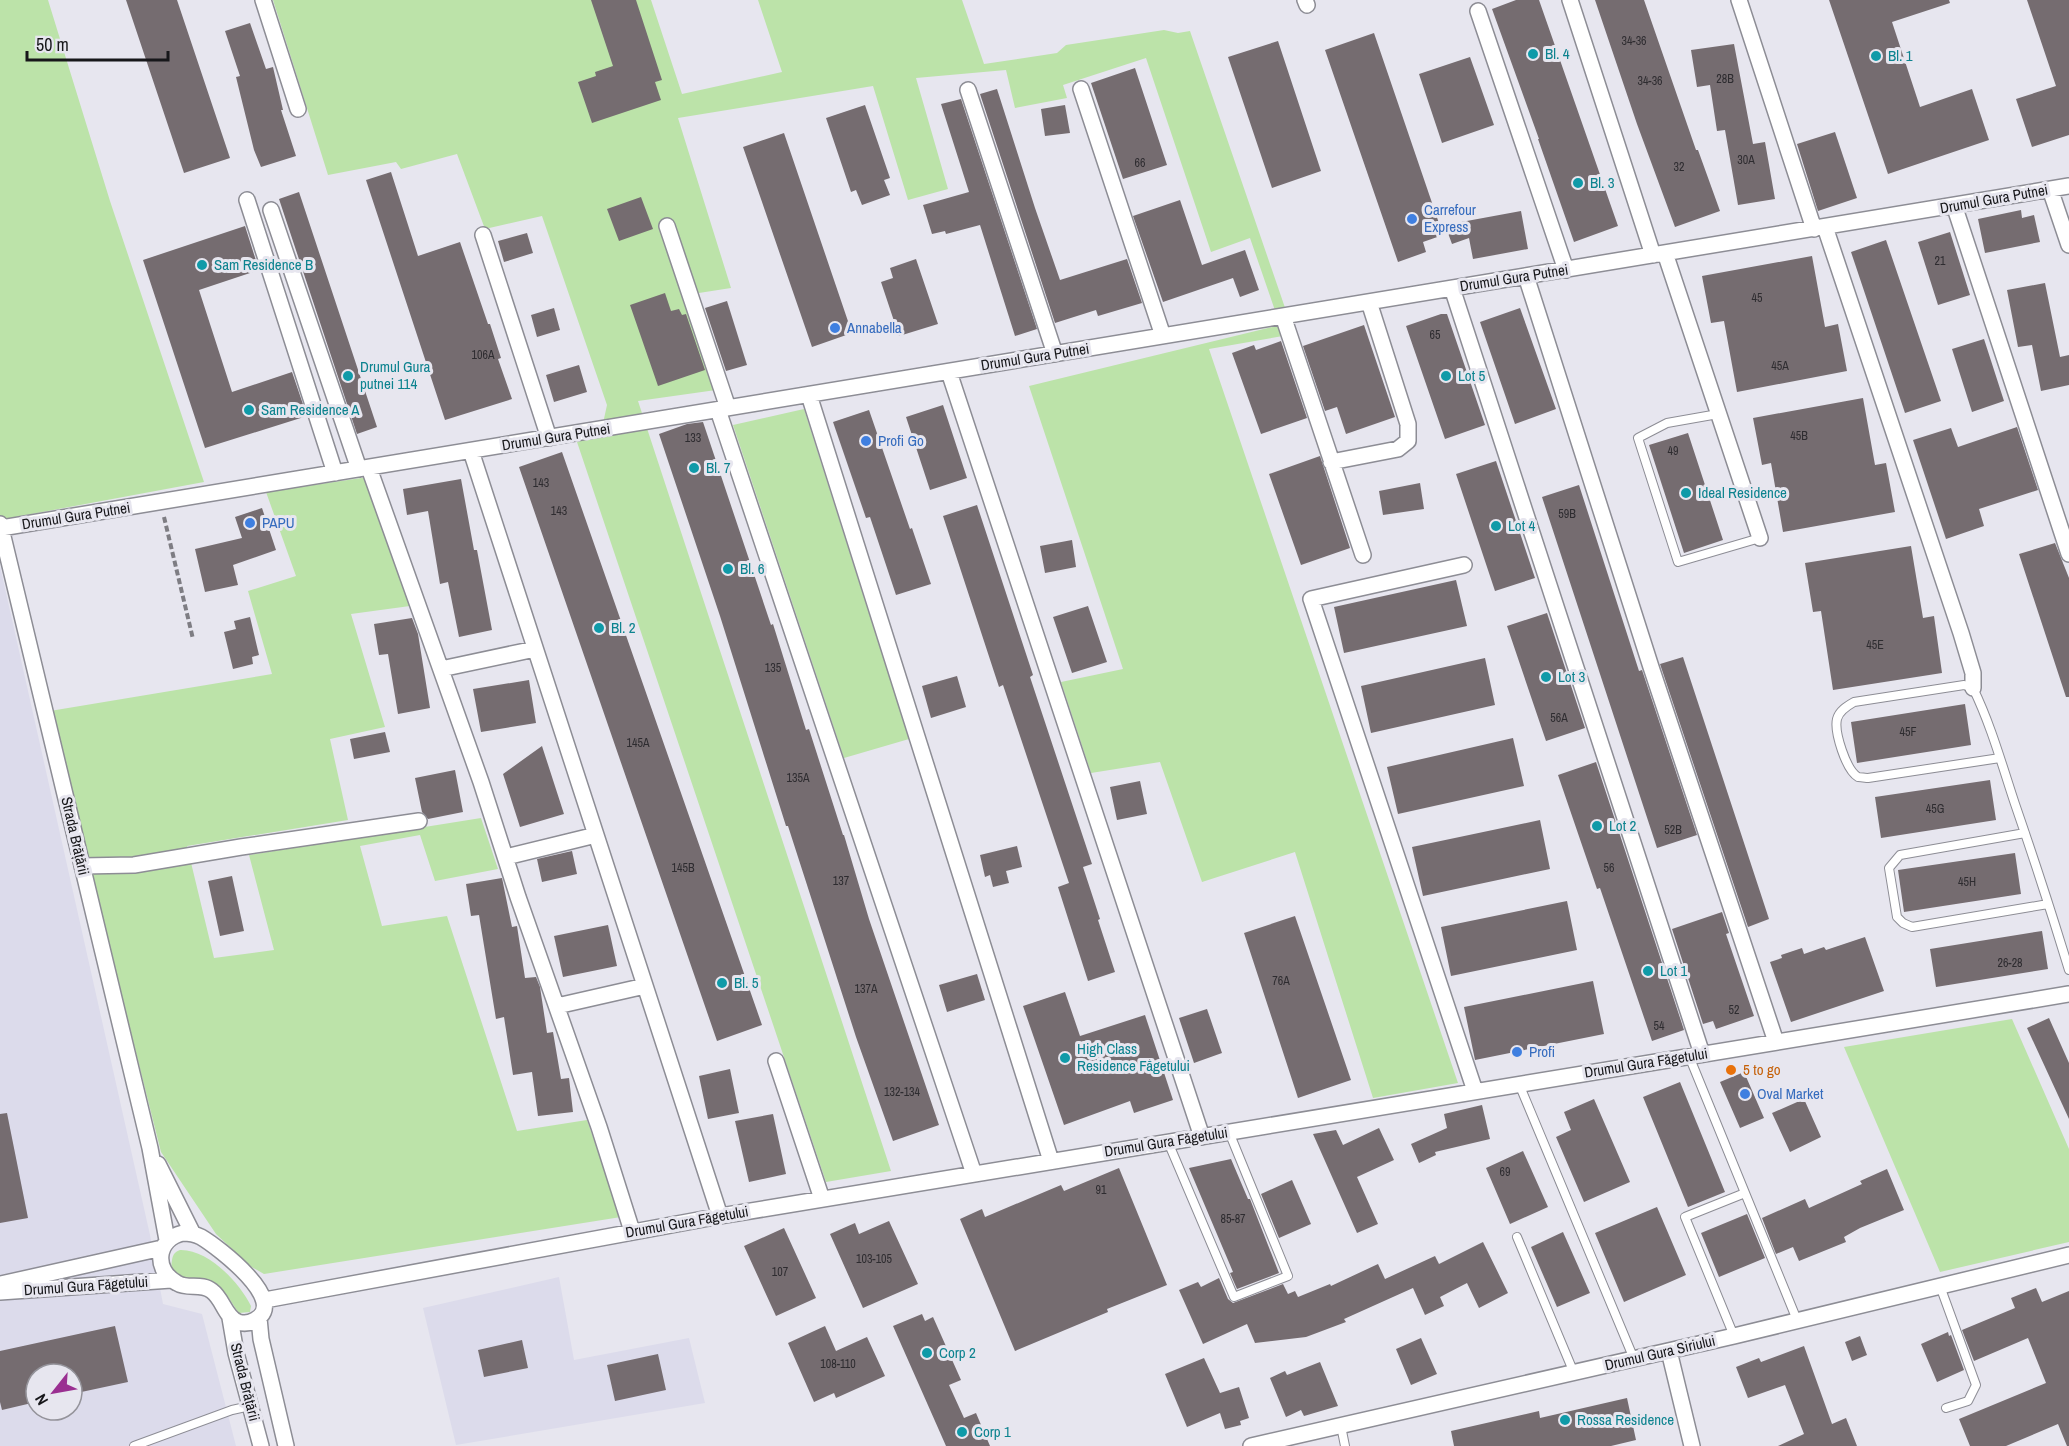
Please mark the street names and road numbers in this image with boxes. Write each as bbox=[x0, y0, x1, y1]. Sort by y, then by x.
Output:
street label: Drumul Gura Putnei bbox=[1938, 179, 2050, 218]
street label: Drumul Gura Putnei bbox=[1458, 259, 1570, 296]
street label: Drumul Gura Putnei bbox=[979, 338, 1091, 375]
street label: Drumul Gura Putnei bbox=[500, 418, 612, 455]
street label: Drumul Gura Putnei bbox=[20, 497, 132, 534]
street label: Strada Brățării bbox=[56, 795, 95, 877]
street label: Drumul Gura Făgetului bbox=[1583, 1042, 1709, 1083]
street label: Drumul Gura Făgetului bbox=[1103, 1121, 1229, 1162]
street label: Drumul Gura Făgetului bbox=[624, 1200, 750, 1243]
street label: Drumul Gura Făgetului bbox=[23, 1271, 149, 1300]
street label: Drumul Gura Siriului bbox=[1603, 1330, 1717, 1375]
street label: Strada Brățării bbox=[226, 1341, 265, 1423]

